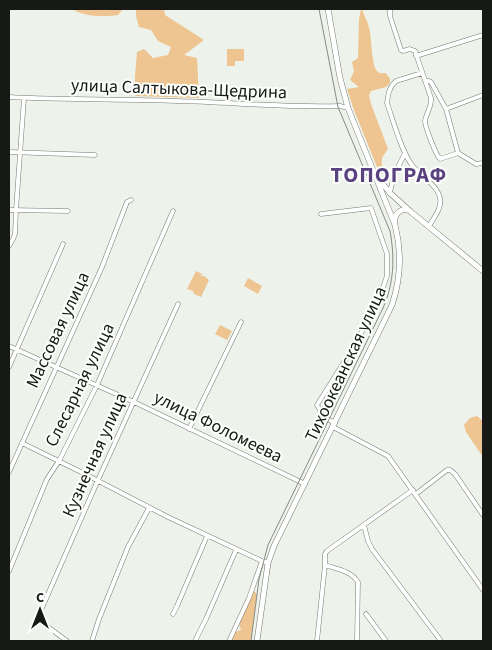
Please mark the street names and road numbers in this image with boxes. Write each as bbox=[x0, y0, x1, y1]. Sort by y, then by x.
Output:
street label: улица Салтыкова-Щедрина bbox=[70, 73, 288, 105]
street label: Массовая улица bbox=[20, 268, 96, 392]
street label: Тихоокеанская улица bbox=[299, 282, 393, 446]
street label: Слесарная улица bbox=[39, 319, 121, 451]
street label: улица Фоломеева bbox=[149, 385, 287, 469]
street label: Кузнечная улица bbox=[56, 389, 134, 521]

